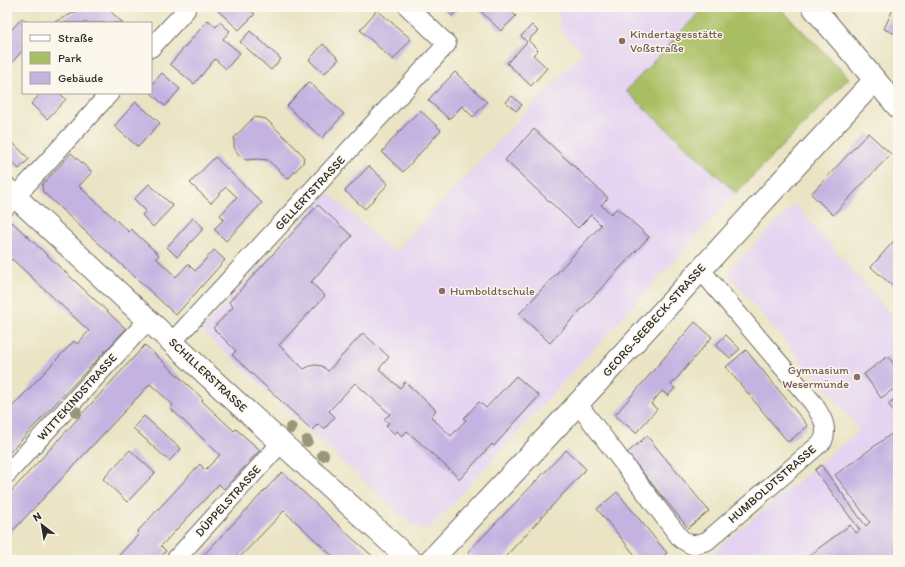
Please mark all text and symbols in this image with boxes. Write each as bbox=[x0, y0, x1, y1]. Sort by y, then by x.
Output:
legend bbox=[22, 22, 152, 94]
place label: Kindertagesstätte Voßstraße bbox=[630, 27, 723, 55]
text: Straße bbox=[58, 31, 93, 45]
marker: Kindertagesstätte Voßstraße bbox=[617, 36, 627, 46]
text: Park bbox=[58, 51, 82, 65]
text: Gebäude bbox=[58, 71, 103, 85]
street label: GELLERTSTRASSE bbox=[272, 153, 348, 233]
street label: GEORG-SEEBECK-STRASSE bbox=[600, 260, 709, 379]
place label: Humboldtschule bbox=[450, 284, 535, 298]
marker: Humboldtschule bbox=[437, 286, 447, 296]
street label: SCHILLERSTRASSE bbox=[166, 335, 250, 415]
street label: WITTEKINDSTRASSE bbox=[34, 351, 120, 443]
place label: Gymnasium Wesermünde bbox=[782, 363, 849, 391]
marker: Gymnasium Wesermünde bbox=[852, 372, 862, 382]
street label: HUMBOLDTSTRASSE bbox=[725, 442, 819, 526]
street label: DÜPPELSTRASSE bbox=[192, 462, 264, 539]
north arrow bbox=[22, 505, 62, 545]
text: N bbox=[31, 509, 44, 524]

